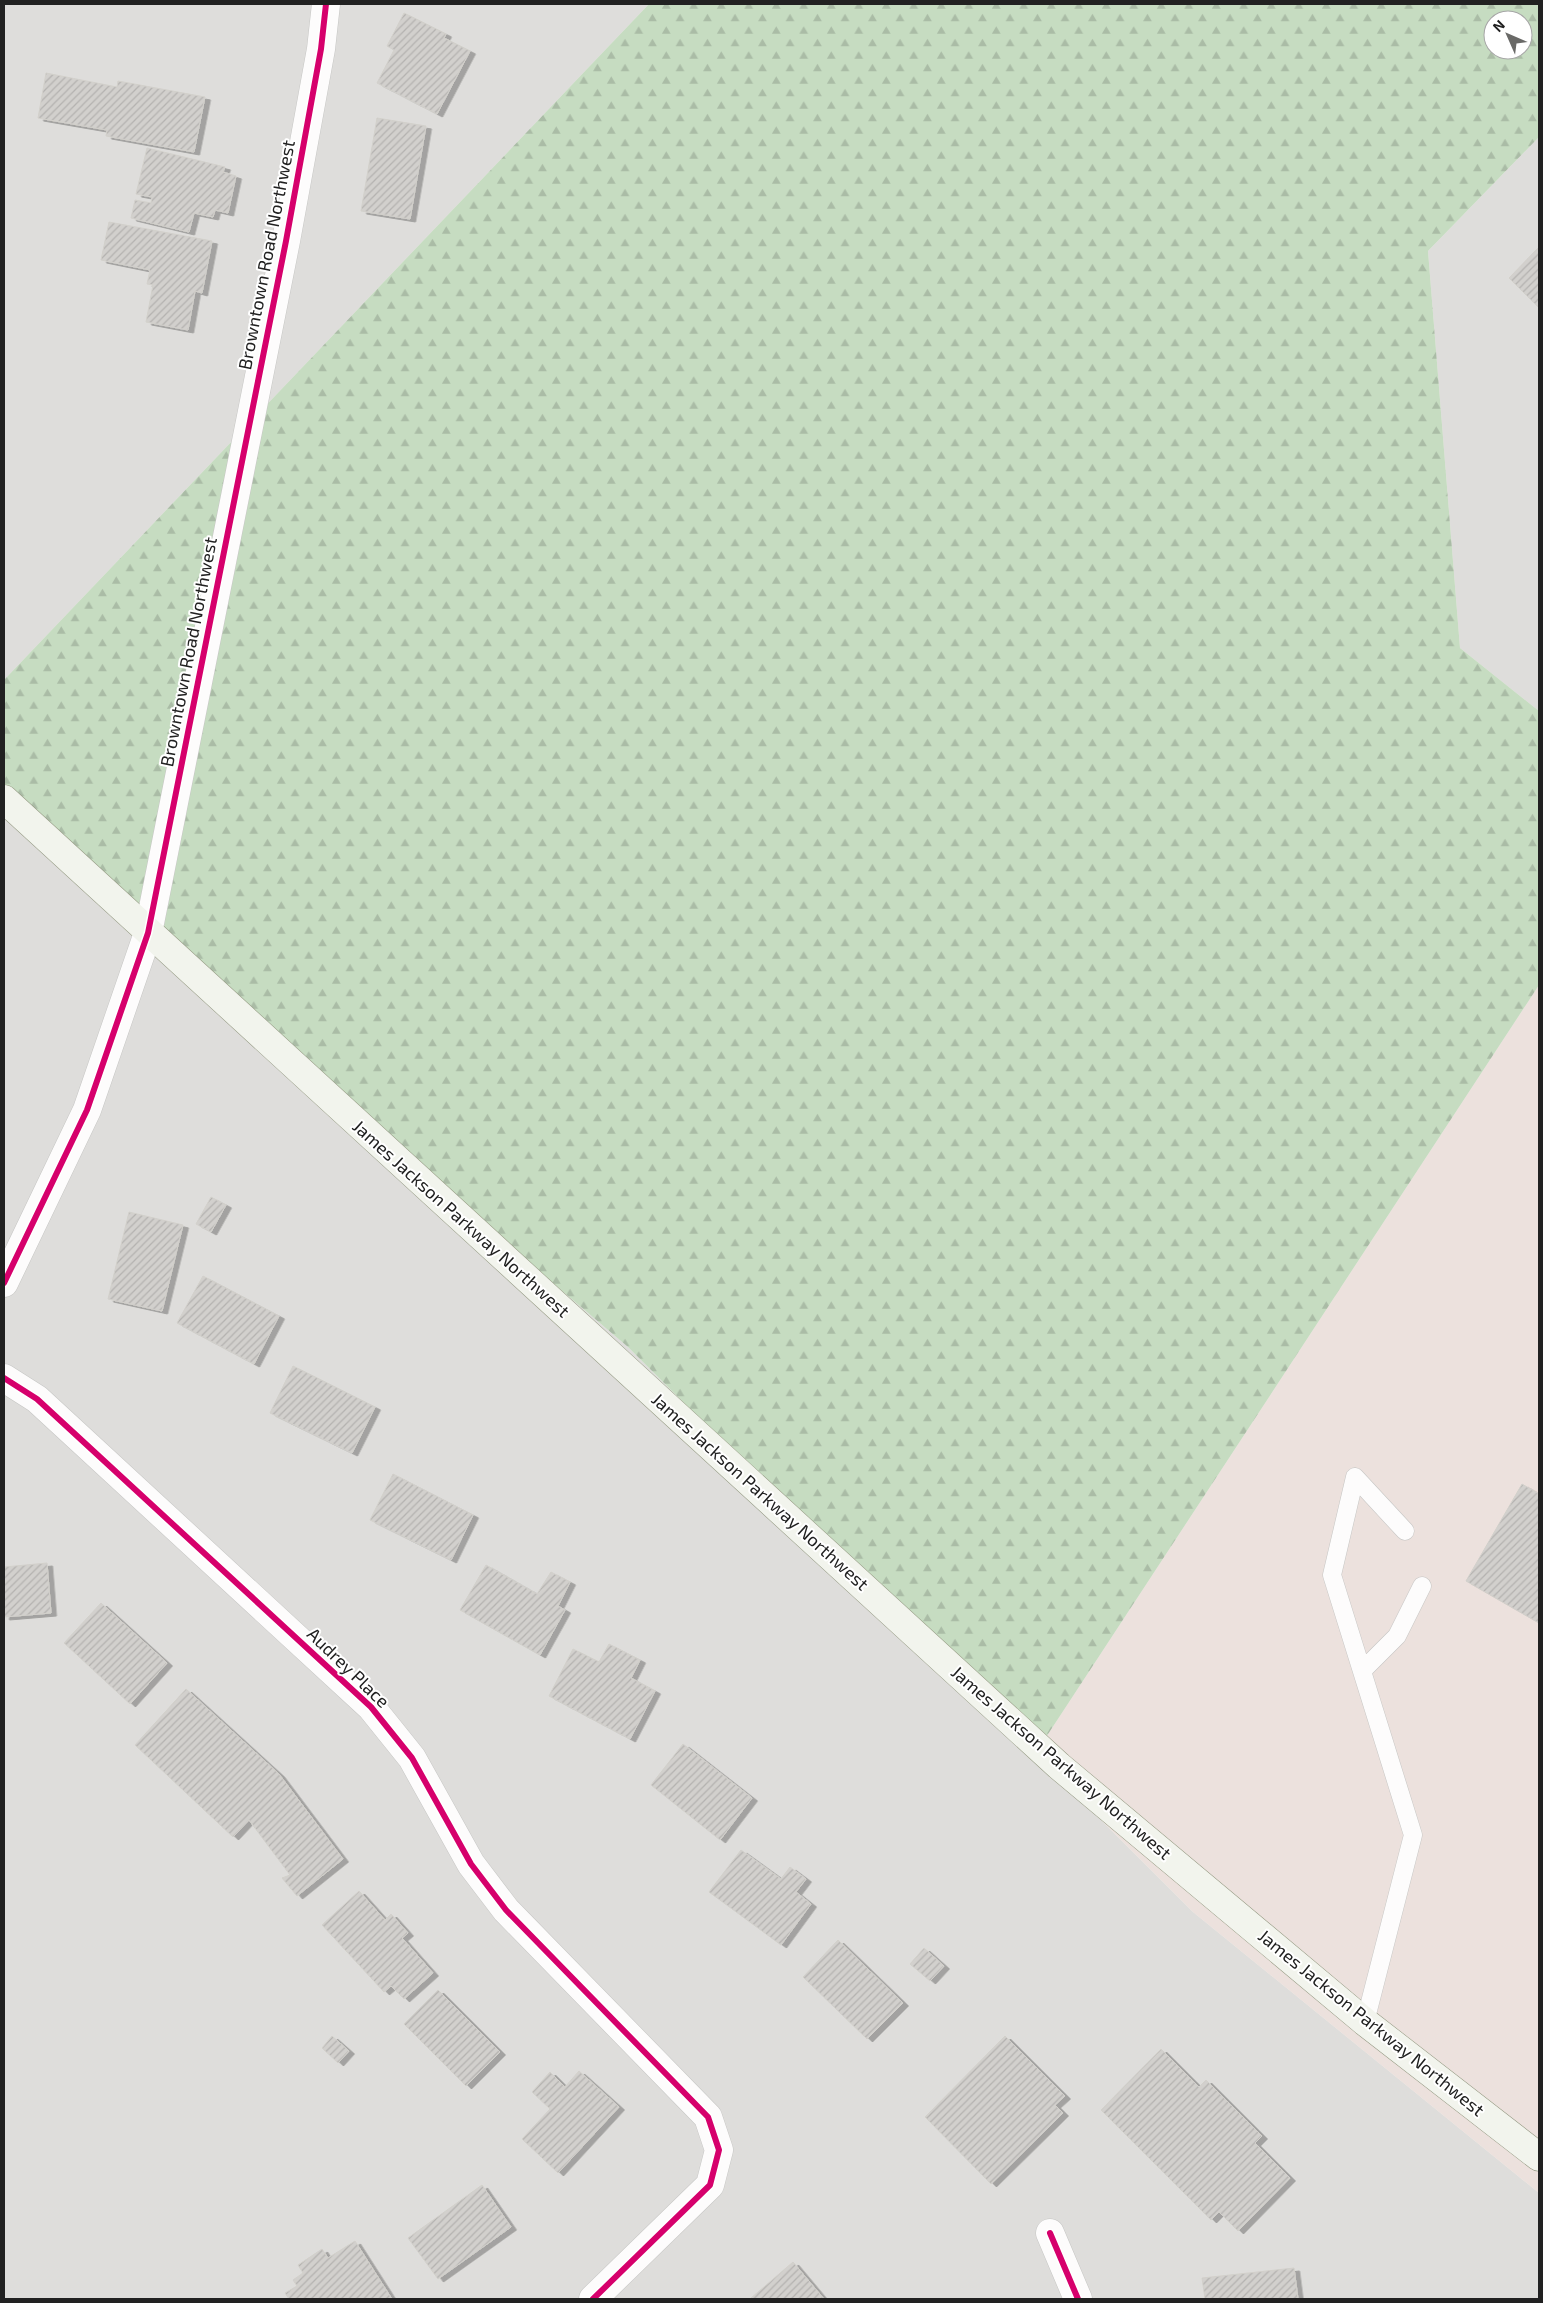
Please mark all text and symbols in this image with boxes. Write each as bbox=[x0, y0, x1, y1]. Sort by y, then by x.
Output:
north arrow bbox=[1483, 10, 1533, 60]
text: N bbox=[1489, 16, 1508, 35]
street label: Browntown Road Northwest bbox=[233, 138, 299, 371]
street label: Browntown Road Northwest bbox=[155, 535, 221, 768]
street label: James Jackson Parkway Northwest bbox=[349, 1115, 575, 1322]
street label: James Jackson Parkway Northwest bbox=[648, 1388, 874, 1595]
street label: Audrey Place bbox=[303, 1623, 394, 1712]
street label: James Jackson Parkway Northwest bbox=[947, 1661, 1176, 1864]
street label: James Jackson Parkway Northwest bbox=[1254, 1924, 1489, 2120]

